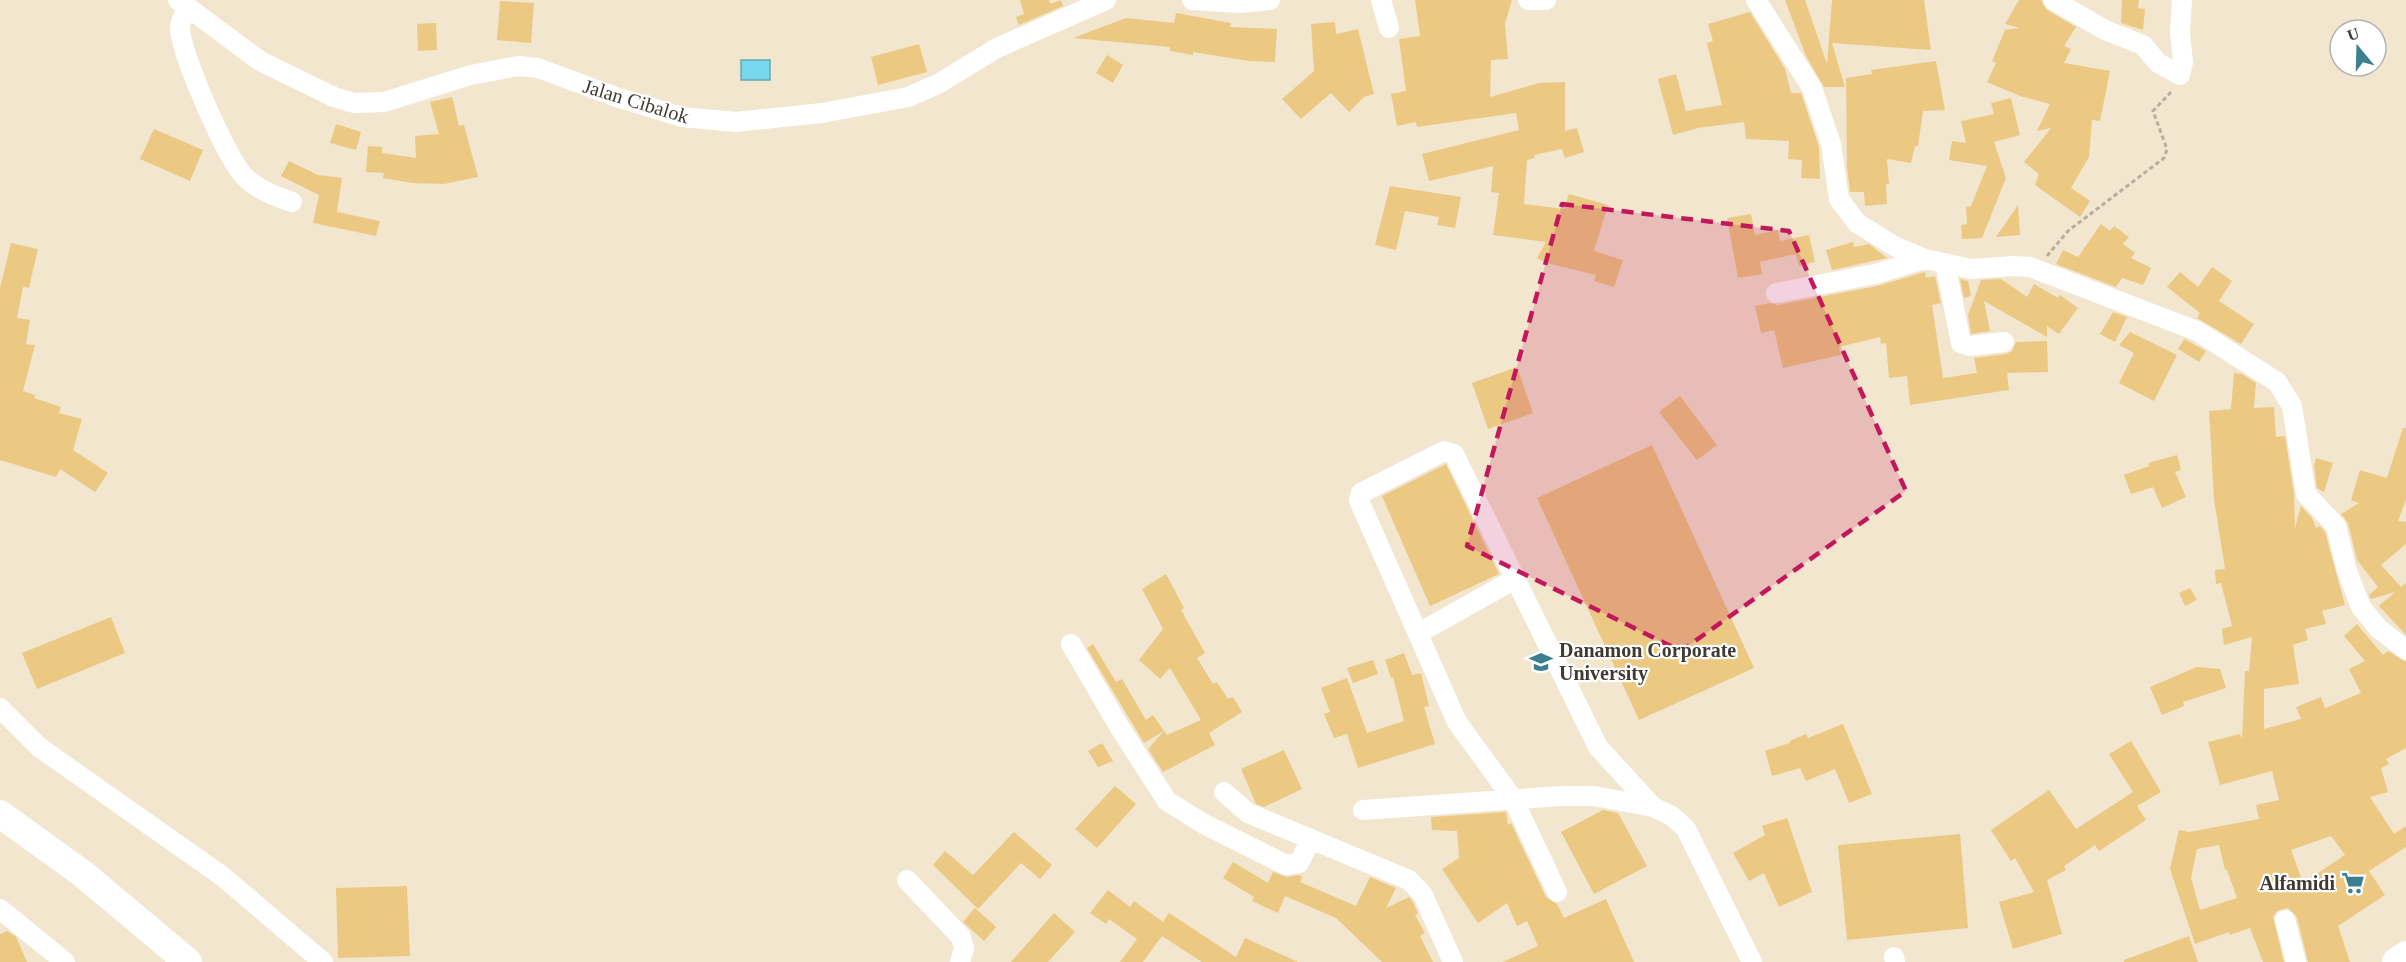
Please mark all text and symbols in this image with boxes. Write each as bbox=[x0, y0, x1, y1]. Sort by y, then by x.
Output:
north arrow bbox=[2328, 18, 2388, 78]
text: U bbox=[2345, 24, 2362, 44]
street label: Jalan Cibalok bbox=[580, 74, 692, 128]
place label: Danamon Corporate University bbox=[1559, 639, 1736, 685]
school or university icon: Danamon Corporate University bbox=[1528, 649, 1554, 675]
supermarket icon: Alfamidi bbox=[2340, 870, 2366, 896]
place label: Alfamidi bbox=[2259, 872, 2335, 894]

